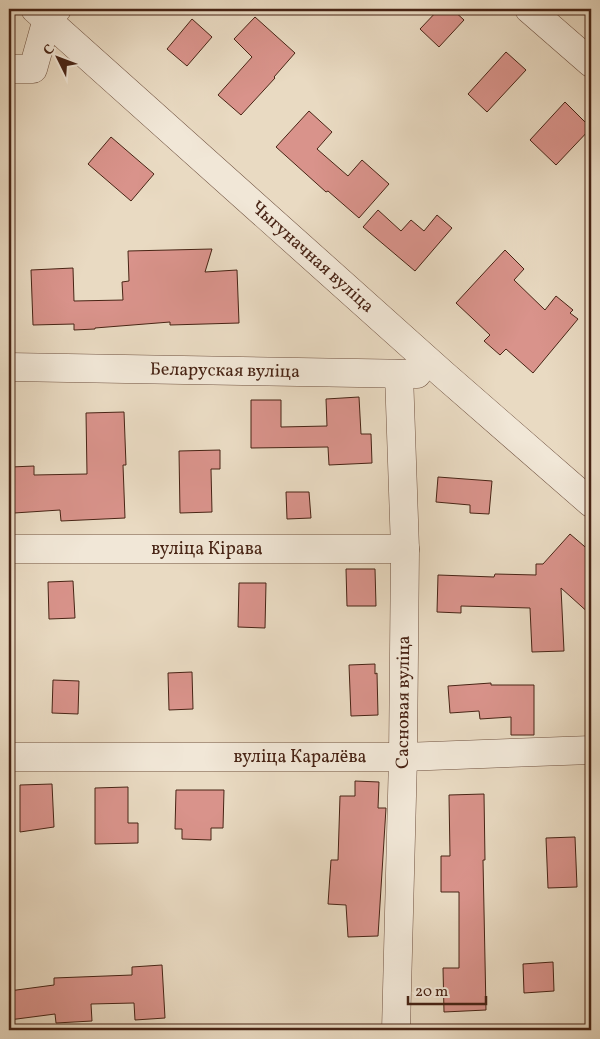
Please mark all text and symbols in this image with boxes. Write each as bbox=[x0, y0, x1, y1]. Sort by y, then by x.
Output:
north arrow bbox=[32, 32, 82, 82]
text: С bbox=[39, 41, 60, 60]
street label: Чыгуначная вуліца bbox=[245, 195, 379, 319]
street label: Беларуская вуліца bbox=[150, 357, 300, 384]
street label: вуліца Кірава bbox=[151, 537, 263, 562]
street label: Сасновая вуліца bbox=[390, 635, 417, 769]
street label: вуліца Каралёва bbox=[233, 745, 367, 770]
scale bar bbox=[408, 974, 485, 1006]
text: 20 m bbox=[415, 982, 448, 1003]

